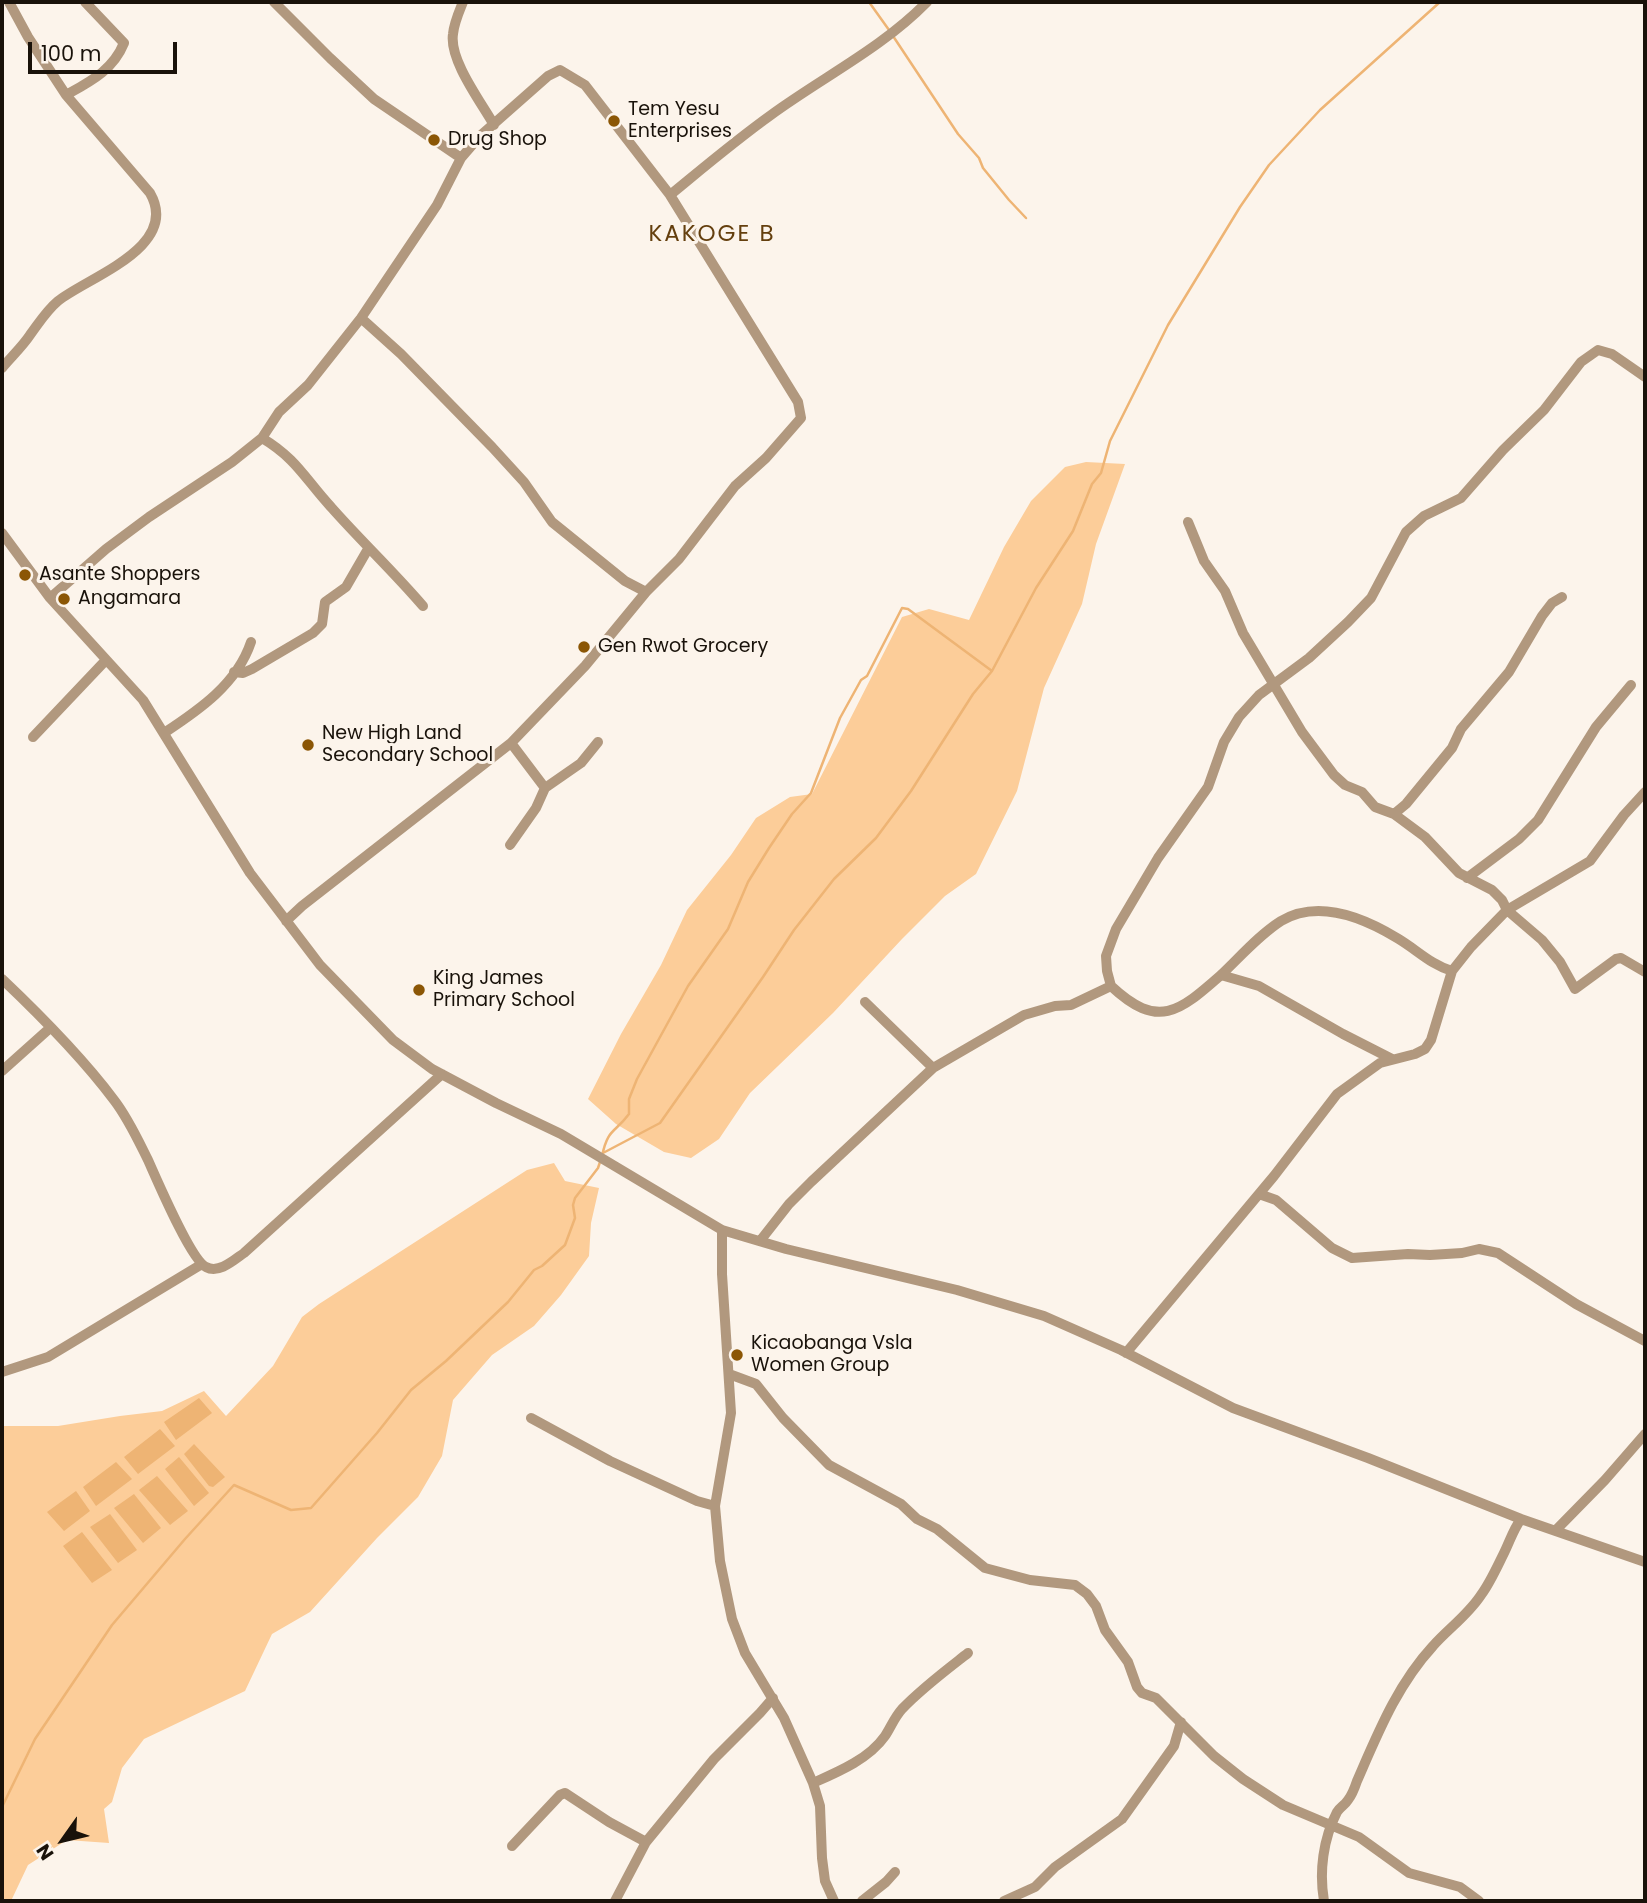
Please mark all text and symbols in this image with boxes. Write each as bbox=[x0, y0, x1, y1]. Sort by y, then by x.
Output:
scale bar bbox=[32, 28, 180, 72]
text: 100 m bbox=[41, 39, 101, 68]
place label: Tem Yesu Enterprises bbox=[628, 99, 732, 143]
marker: Tem Yesu Enterprises bbox=[606, 113, 622, 129]
place label: Drug Shop bbox=[448, 129, 547, 151]
marker: Drug Shop bbox=[426, 132, 442, 148]
district label: KAKOGE B bbox=[649, 221, 775, 249]
place label: Asante Shoppers bbox=[39, 564, 200, 586]
marker: Asante Shoppers bbox=[17, 567, 33, 583]
place label: Angamara bbox=[78, 588, 181, 610]
marker: Angamara bbox=[56, 591, 72, 607]
place label: Gen Rwot Grocery bbox=[598, 636, 768, 658]
marker: Gen Rwot Grocery bbox=[576, 639, 592, 655]
place label: New High Land Secondary School bbox=[322, 723, 493, 767]
marker: New High Land Secondary School bbox=[300, 737, 316, 753]
place label: King James Primary School bbox=[433, 968, 575, 1012]
marker: King James Primary School bbox=[411, 982, 427, 998]
place label: Kicaobanga Vsla Women Group bbox=[751, 1333, 912, 1377]
marker: Kicaobanga Vsla Women Group bbox=[729, 1347, 745, 1363]
north arrow bbox=[28, 1805, 98, 1875]
text: N bbox=[30, 1839, 60, 1866]

